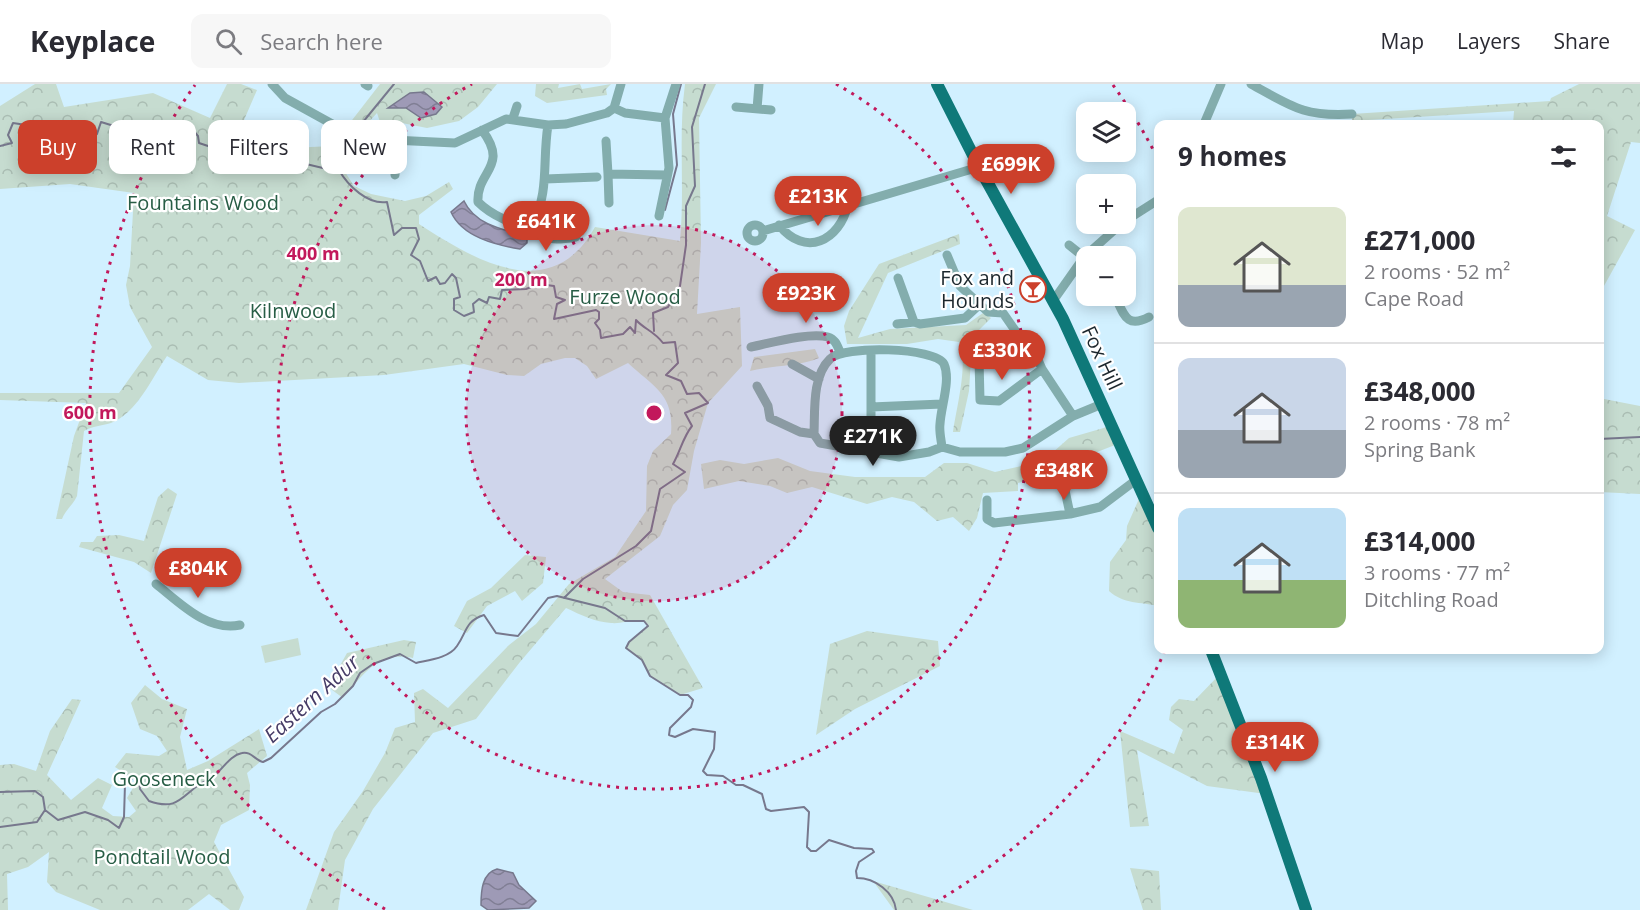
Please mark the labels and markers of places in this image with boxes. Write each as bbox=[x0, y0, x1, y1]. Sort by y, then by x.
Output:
pin: £699K bbox=[969, 144, 1053, 195]
pin: £213K bbox=[776, 176, 860, 227]
pin: £641K bbox=[504, 201, 588, 252]
place label: Fox and Hounds bbox=[940, 264, 1014, 314]
pin: £923K bbox=[764, 273, 848, 324]
bar icon: Fox and Hounds bbox=[1018, 274, 1048, 304]
pin: £330K bbox=[960, 330, 1044, 381]
centre of rings bbox=[644, 403, 664, 423]
pin: £271K bbox=[831, 416, 915, 467]
pin: £348K bbox=[1022, 450, 1106, 501]
pin: £804K bbox=[156, 548, 240, 599]
pin: £314K bbox=[1233, 722, 1317, 773]

